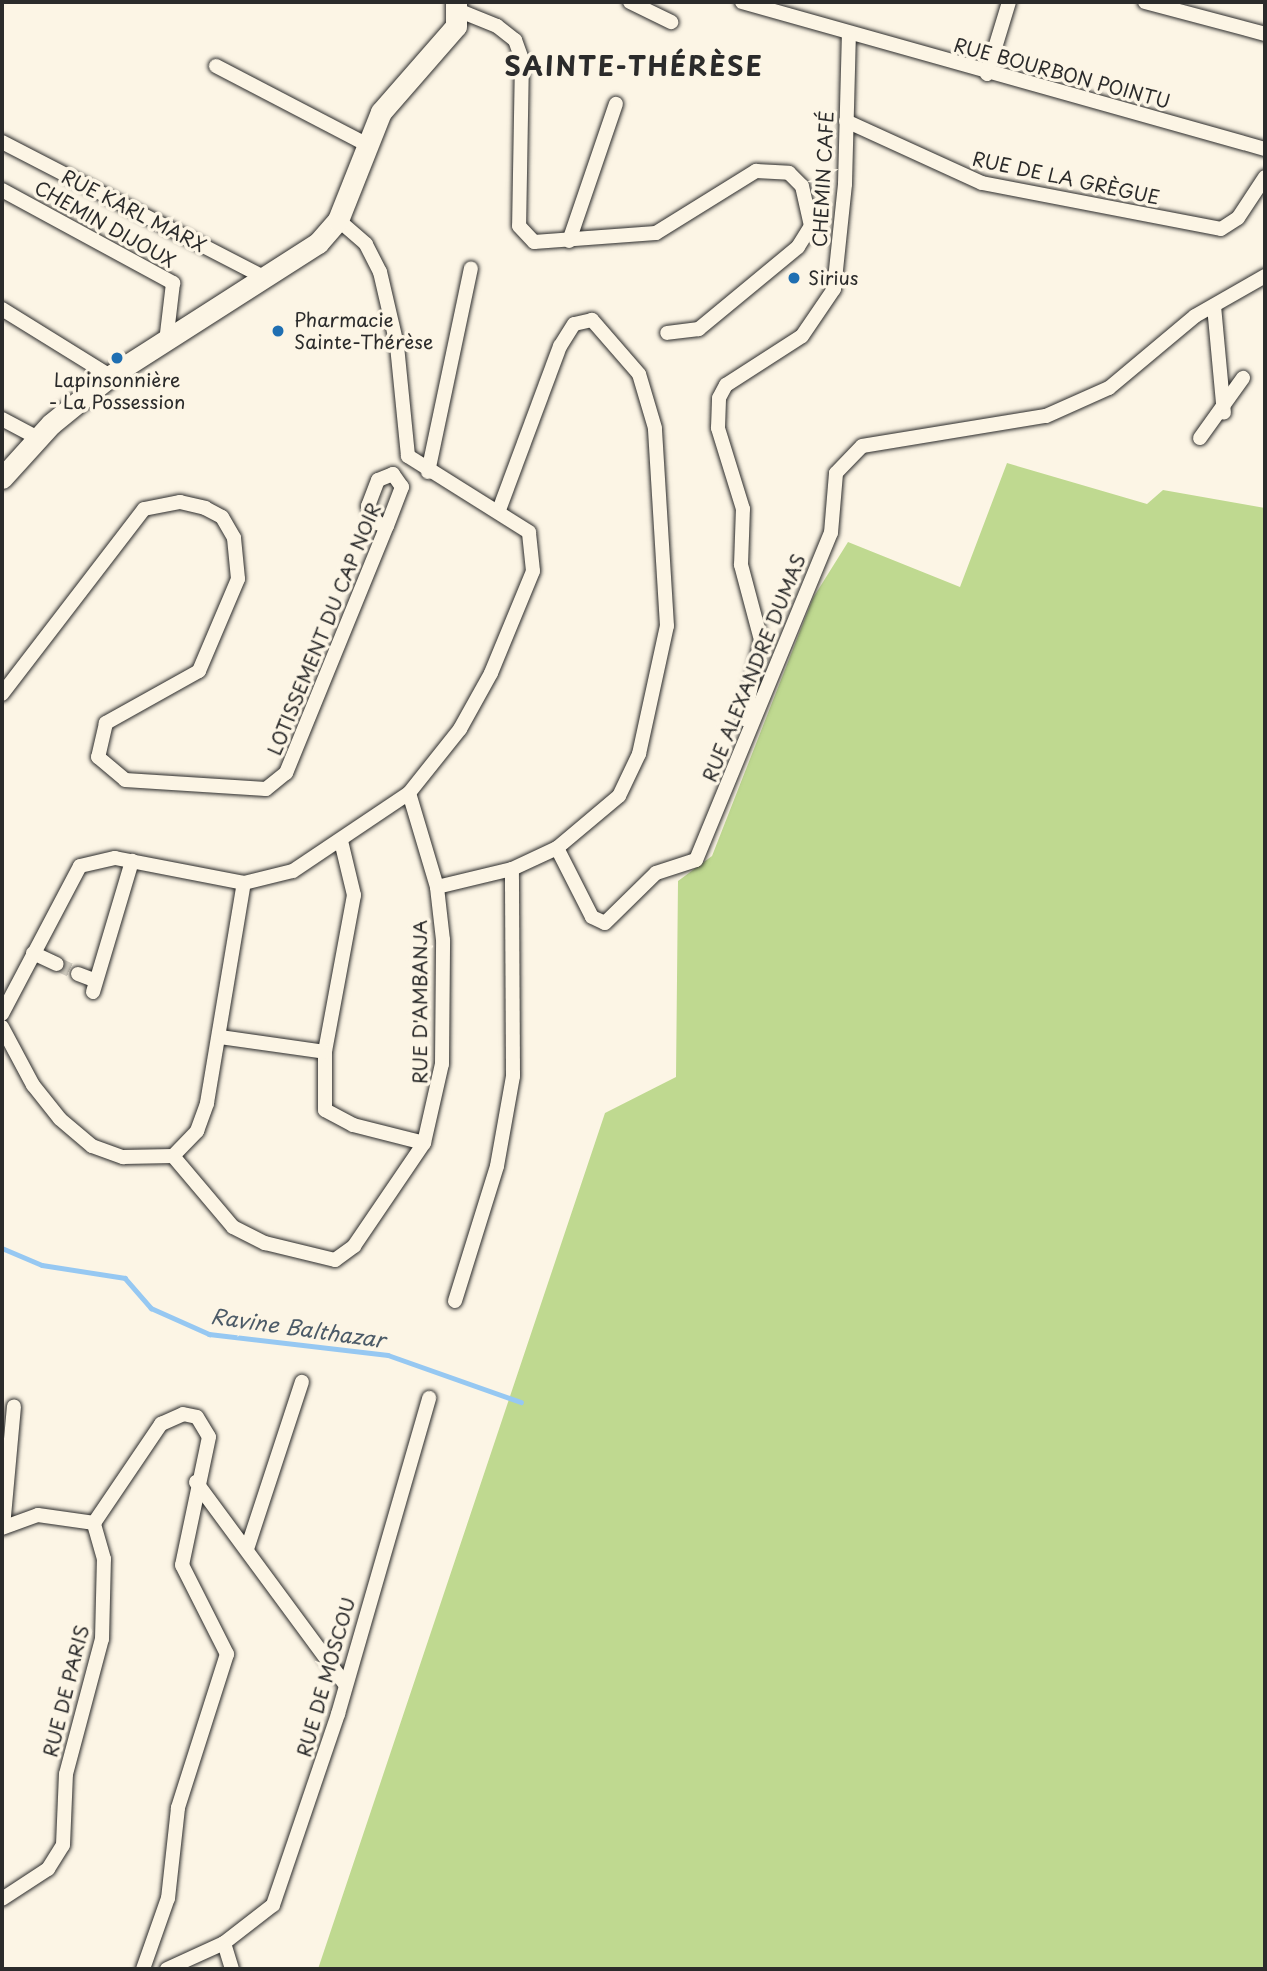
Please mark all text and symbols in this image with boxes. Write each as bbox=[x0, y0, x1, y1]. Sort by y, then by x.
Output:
street label: RUE BOURBON POINTU bbox=[951, 33, 1173, 113]
district label: SAINTE-THÉRÈSE bbox=[506, 50, 762, 82]
street label: CHEMIN CAFÉ bbox=[808, 110, 838, 248]
street label: RUE DE LA GRÈGUE bbox=[970, 147, 1162, 209]
street label: RUE KARL MARX bbox=[56, 164, 212, 258]
street label: CHEMIN DIJOUX bbox=[30, 176, 180, 272]
place label: Sirius bbox=[808, 267, 858, 289]
marker: Sirius bbox=[786, 270, 802, 286]
place label: Pharmacie Sainte-Thérèse bbox=[294, 309, 433, 353]
marker: Pharmacie Sainte-Thérèse bbox=[268, 321, 288, 341]
marker: Lapinsonnière - La Possession bbox=[109, 350, 125, 366]
place label: Lapinsonnière - La Possession bbox=[48, 369, 186, 413]
street label: LOTISSEMENT DU CAP NOIR bbox=[262, 498, 386, 760]
street label: RUE ALEXANDRE DUMAS bbox=[698, 551, 810, 785]
street label: RUE D'AMBANJA bbox=[409, 919, 431, 1085]
water label: Ravine Balthazar bbox=[210, 1302, 386, 1352]
street label: RUE DE MOSCOU bbox=[292, 1593, 360, 1761]
street label: RUE DE PARIS bbox=[38, 1622, 94, 1760]

